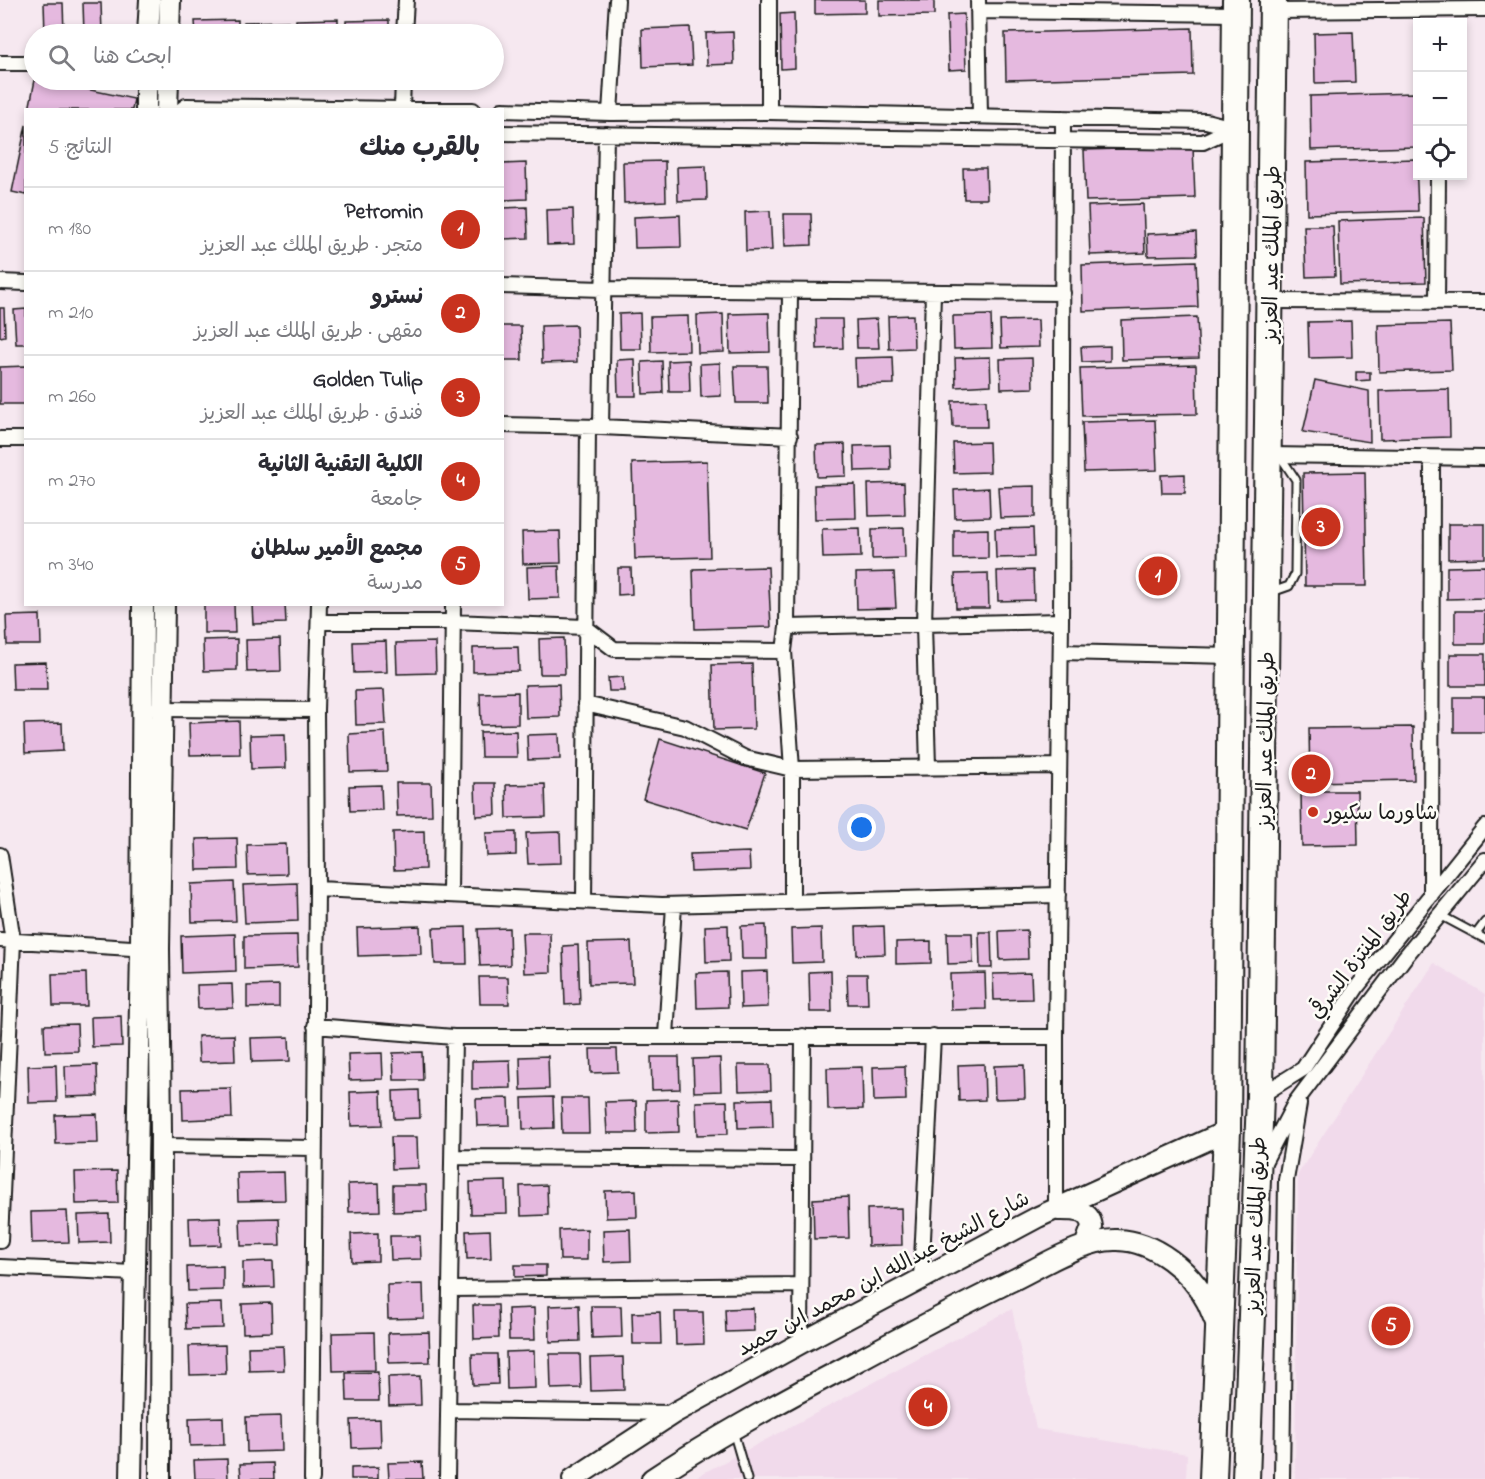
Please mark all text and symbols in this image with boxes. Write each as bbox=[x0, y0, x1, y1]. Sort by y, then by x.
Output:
map controls bbox=[1413, 18, 1467, 180]
button: + bbox=[1413, 18, 1467, 72]
search box bbox=[24, 24, 504, 90]
icon: search bbox=[45, 41, 78, 74]
text: ابحث هنا bbox=[93, 42, 172, 74]
button: − bbox=[1413, 72, 1467, 126]
button: locate bbox=[1413, 126, 1467, 180]
text: بالقرب منك bbox=[359, 130, 480, 168]
text: النتائج: 5 bbox=[48, 134, 112, 163]
street label: طريق الملك عبد العزيز bbox=[1256, 165, 1290, 345]
text: Petromin bbox=[344, 197, 423, 229]
text: 180 m bbox=[48, 215, 91, 244]
text: 1 bbox=[457, 215, 464, 244]
text: متجر · طريق الملك عبد العزيز bbox=[201, 232, 423, 261]
text: نسترو bbox=[371, 282, 423, 314]
text: 210 m bbox=[48, 299, 93, 328]
text: 2 bbox=[456, 299, 465, 328]
text: مقهى · طريق الملك عبد العزيز bbox=[194, 318, 423, 347]
text: Golden Tulip bbox=[313, 365, 423, 397]
text: 260 m bbox=[48, 383, 96, 412]
text: 3 bbox=[456, 383, 465, 412]
text: فندق · طريق الملك عبد العزيز bbox=[201, 400, 423, 429]
text: الكلية التقنية الثانية bbox=[258, 450, 423, 482]
text: 270 m bbox=[48, 467, 95, 496]
text: 4 bbox=[456, 467, 465, 496]
text: جامعة bbox=[371, 486, 423, 515]
pin: 3 bbox=[1302, 504, 1340, 550]
text: مجمع الأمير سلطان bbox=[251, 534, 423, 566]
text: 340 m bbox=[48, 551, 94, 580]
text: 5 bbox=[455, 551, 466, 580]
pin: 1 bbox=[1138, 554, 1178, 598]
text: مدرسة bbox=[367, 570, 423, 599]
street label: طريق الملك عبد العزيز bbox=[1250, 651, 1284, 831]
pin: 2 bbox=[1292, 752, 1330, 796]
place label: شاورما سكيور bbox=[1323, 799, 1437, 829]
marker: شاورما سكيور bbox=[1306, 805, 1320, 819]
your location bbox=[847, 813, 876, 842]
street label: طريق المنتزة الشرقي bbox=[1303, 884, 1420, 1026]
street label: طريق الملك عبد العزيز bbox=[1239, 1136, 1275, 1316]
street label: شارع الشيخ عبدالله ابن محمد ابن حميد bbox=[732, 1185, 1035, 1365]
pin: 5 bbox=[1372, 1304, 1410, 1348]
pin: 4 bbox=[908, 1384, 948, 1430]

